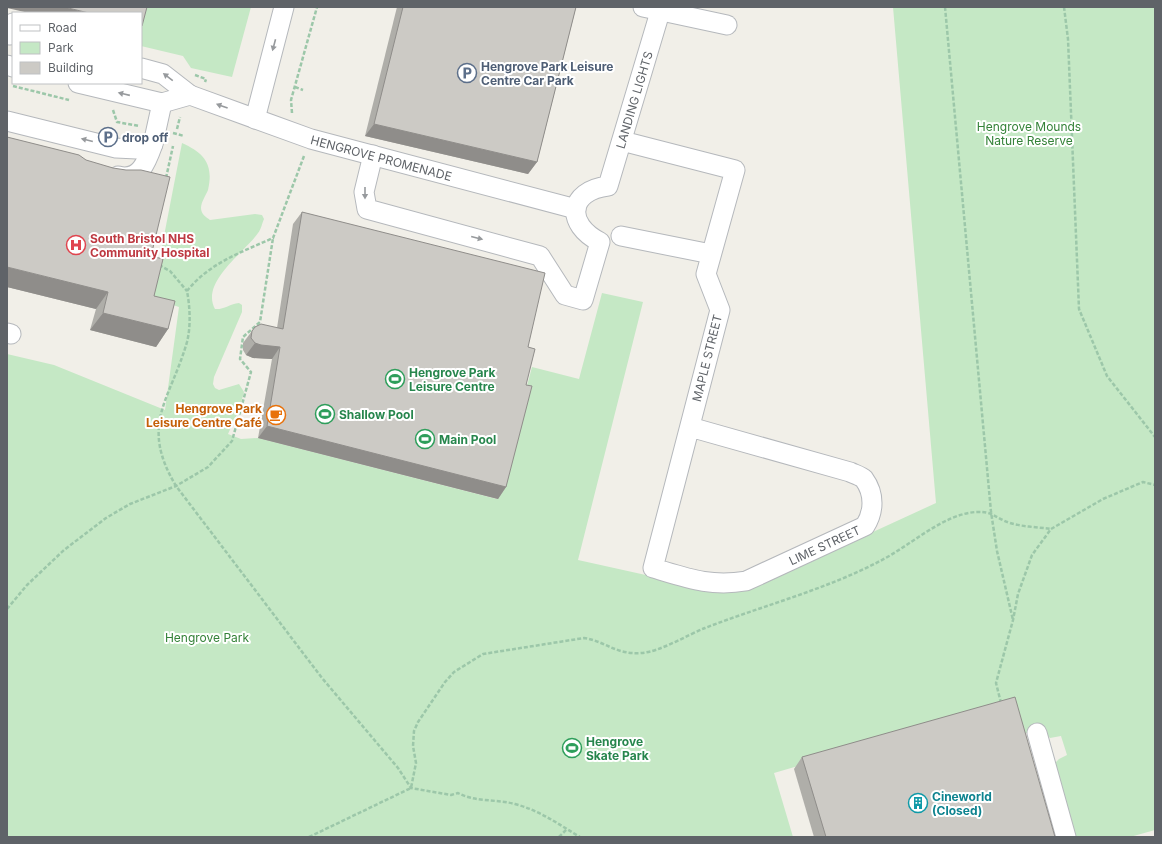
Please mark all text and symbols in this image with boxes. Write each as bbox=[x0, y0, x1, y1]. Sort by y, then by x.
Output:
legend bbox=[12, 12, 142, 84]
text: Road bbox=[48, 20, 77, 35]
one-way arrow bbox=[271, 39, 277, 51]
text: Park bbox=[48, 40, 74, 55]
street label: LANDING LIGHTS bbox=[612, 49, 655, 150]
place label: Hengrove Park Leisure Centre Car Park bbox=[481, 59, 613, 88]
text: Building bbox=[48, 60, 93, 75]
parking icon: Hengrove Park Leisure Centre Car Park bbox=[456, 62, 478, 84]
one-way arrow bbox=[162, 73, 173, 82]
one-way arrow bbox=[118, 91, 130, 97]
one-way arrow bbox=[216, 103, 228, 109]
park label: Hengrove Mounds Nature Reserve bbox=[977, 119, 1081, 148]
parking icon: drop off bbox=[97, 126, 119, 148]
place label: drop off bbox=[122, 130, 169, 145]
street label: HENGROVE PROMENADE bbox=[309, 132, 454, 183]
one-way arrow bbox=[81, 137, 93, 143]
one-way arrow bbox=[362, 187, 368, 200]
place label: South Bristol NHS Community Hospital bbox=[90, 231, 210, 260]
hospital icon: South Bristol NHS Community Hospital bbox=[65, 234, 87, 256]
one-way arrow bbox=[471, 235, 483, 241]
street label: MAPLE STREET bbox=[689, 313, 725, 403]
place label: Hengrove Park Leisure Centre bbox=[409, 365, 496, 394]
sports icon: Hengrove Park Leisure Centre bbox=[384, 368, 406, 390]
place label: Hengrove Park Leisure Centre Café bbox=[146, 401, 262, 430]
sports icon: Shallow Pool bbox=[314, 403, 336, 425]
cafe icon: Hengrove Park Leisure Centre Café bbox=[265, 404, 287, 426]
place label: Shallow Pool bbox=[339, 407, 414, 422]
sports icon: Main Pool bbox=[414, 428, 436, 450]
place label: Main Pool bbox=[439, 432, 496, 447]
street label: LIME STREET bbox=[786, 522, 863, 568]
park label: Hengrove Park bbox=[165, 630, 250, 645]
place label: Hengrove Skate Park bbox=[586, 734, 649, 763]
sports icon: Hengrove Skate Park bbox=[561, 737, 583, 759]
place label: Cineworld (Closed) bbox=[932, 789, 992, 818]
building icon: Cineworld (Closed) bbox=[907, 792, 929, 814]

